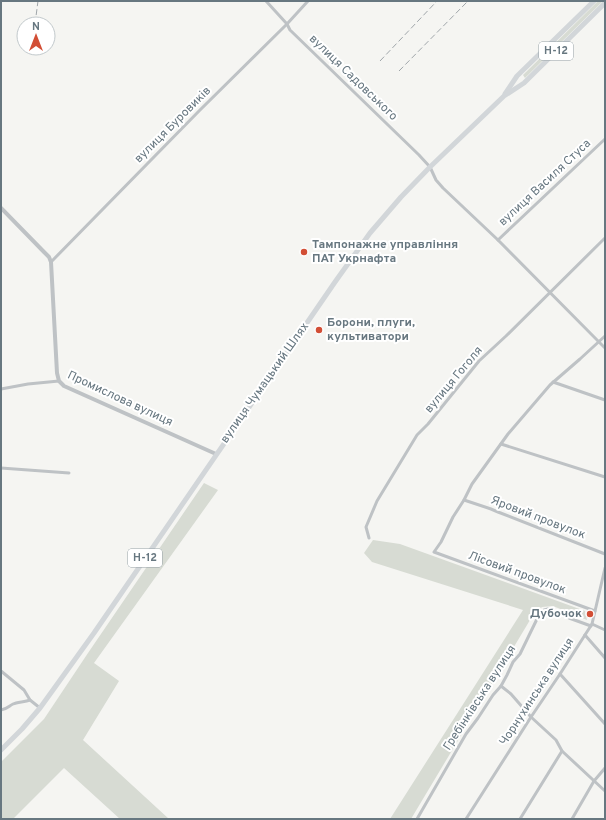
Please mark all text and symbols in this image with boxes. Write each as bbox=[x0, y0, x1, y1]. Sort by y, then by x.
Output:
north arrow bbox=[16, 16, 56, 56]
text: N bbox=[32, 20, 40, 34]
street label: вулиця Садовського bbox=[305, 31, 401, 125]
road number: Н-12 bbox=[539, 42, 573, 60]
street label: вулиця Буровиків bbox=[131, 83, 215, 167]
street label: вулиця Василя Стуса bbox=[495, 136, 595, 230]
place label: Тампонажне управління ПАТ Укрнафта bbox=[312, 237, 458, 267]
marker: Тампонажне управління ПАТ Укрнафта bbox=[299, 247, 309, 257]
place label: Борони, плуги, культиватори bbox=[327, 315, 415, 345]
street label: вулиця Чумацький Шлях bbox=[217, 319, 313, 447]
marker: Борони, плуги, культиватори bbox=[314, 325, 324, 335]
street label: вулиця Гоголя bbox=[421, 343, 487, 417]
street label: Промислова вулиця bbox=[65, 368, 175, 430]
street label: Яровий провулок bbox=[488, 493, 588, 544]
street label: Лісовий провулок bbox=[466, 548, 568, 598]
road number: Н-12 bbox=[128, 549, 162, 567]
place label: Дубочок bbox=[530, 606, 582, 622]
marker: Дубочок bbox=[585, 609, 595, 619]
street label: Чорнухинська вулиця bbox=[496, 635, 578, 749]
street label: Гребінківська вулиця bbox=[440, 642, 520, 754]

